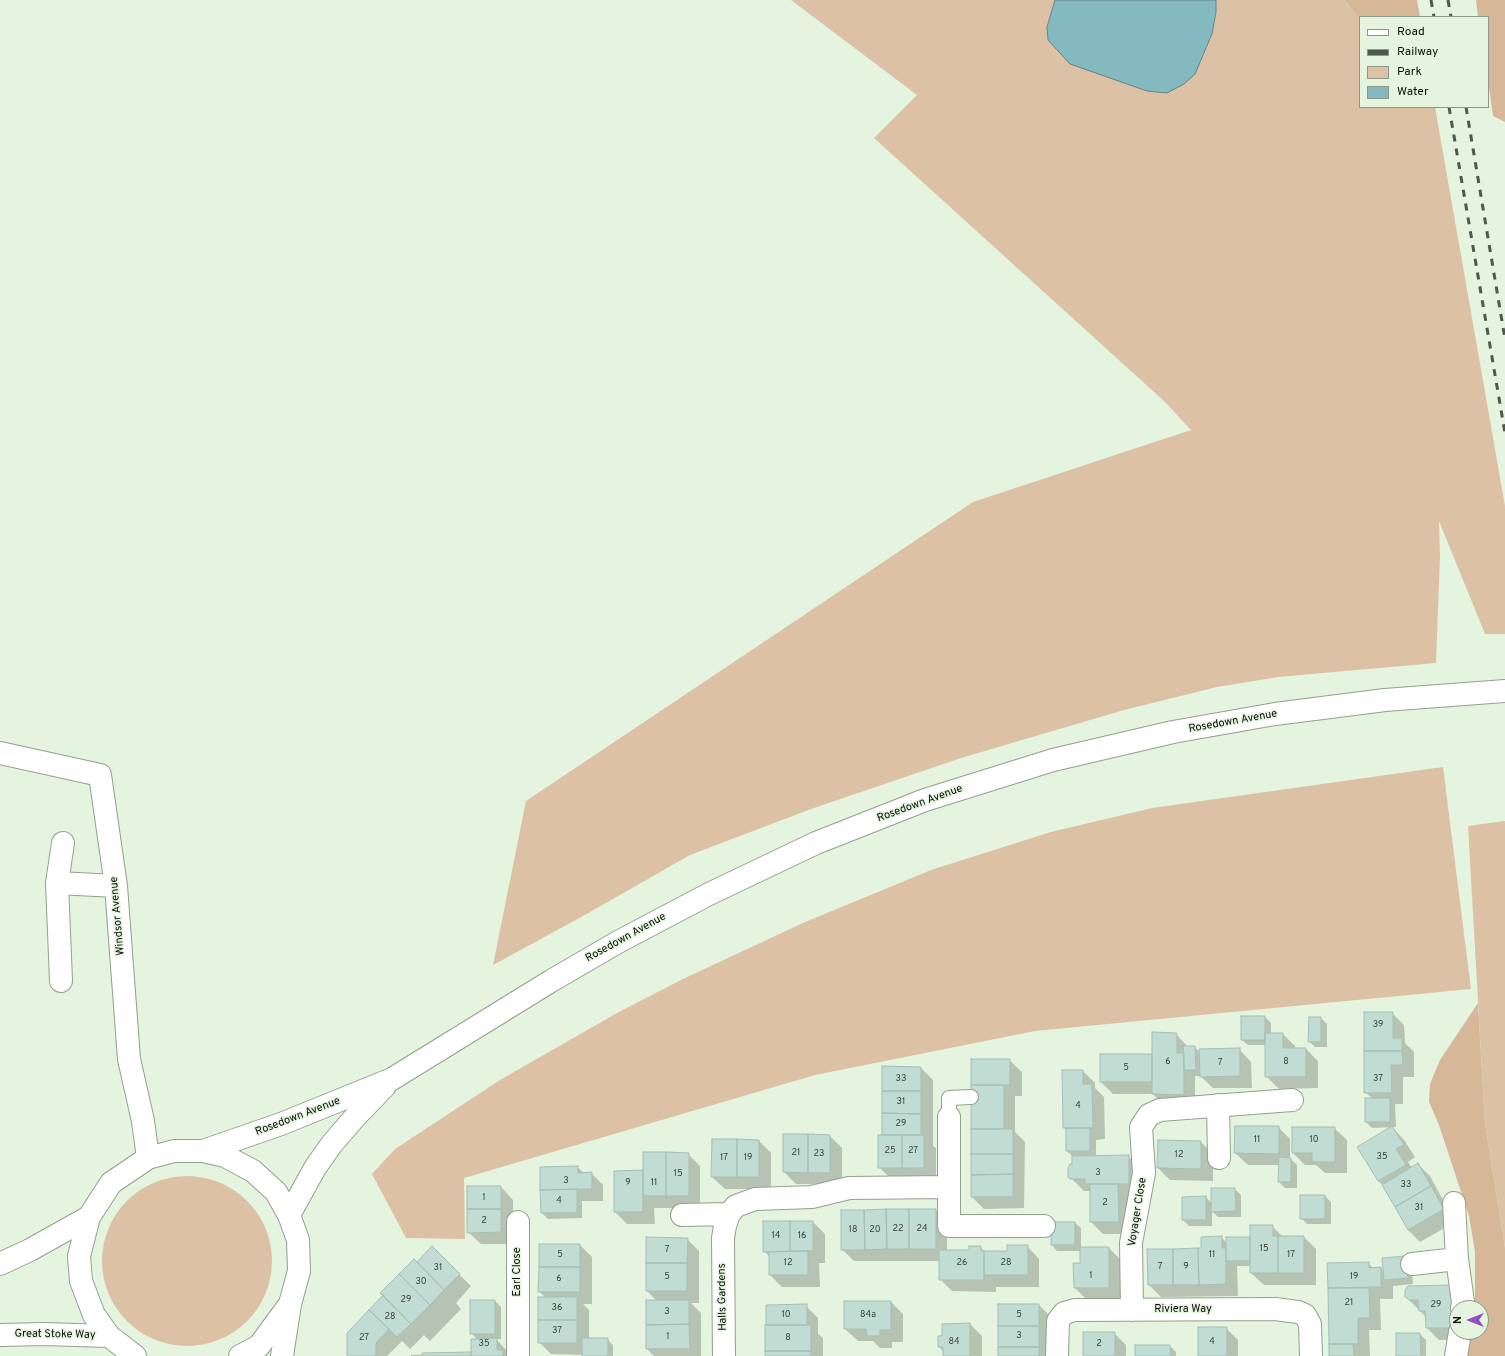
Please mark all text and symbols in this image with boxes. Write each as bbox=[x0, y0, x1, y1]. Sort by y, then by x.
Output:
legend bbox=[1359, 16, 1489, 108]
text: Road bbox=[1397, 24, 1425, 40]
text: Railway bbox=[1397, 44, 1438, 60]
text: Park bbox=[1397, 64, 1422, 80]
text: Water bbox=[1397, 84, 1429, 100]
street label: Rosedown Avenue bbox=[1188, 708, 1278, 736]
street label: Rosedown Avenue bbox=[876, 782, 964, 826]
street label: Windsor Avenue bbox=[108, 876, 128, 956]
street label: Rosedown Avenue bbox=[584, 910, 668, 966]
house number: 39 bbox=[1373, 1020, 1383, 1030]
house number: 6 bbox=[1165, 1057, 1171, 1067]
house number: 8 bbox=[1283, 1057, 1289, 1067]
house number: 7 bbox=[1218, 1058, 1222, 1068]
house number: 5 bbox=[1123, 1063, 1129, 1073]
house number: 33 bbox=[896, 1074, 906, 1084]
house number: 37 bbox=[1373, 1074, 1383, 1084]
street label: Rosedown Avenue bbox=[254, 1095, 342, 1139]
house number: 31 bbox=[897, 1097, 905, 1107]
house number: 4 bbox=[1075, 1101, 1081, 1111]
house number: 29 bbox=[896, 1119, 906, 1129]
house number: 11 bbox=[1254, 1135, 1260, 1145]
house number: 10 bbox=[1309, 1135, 1319, 1145]
house number: 25 bbox=[884, 1146, 896, 1156]
house number: 27 bbox=[908, 1146, 918, 1156]
house number: 21 bbox=[792, 1148, 800, 1158]
house number: 23 bbox=[814, 1149, 824, 1159]
house number: 12 bbox=[1175, 1150, 1183, 1160]
house number: 35 bbox=[1376, 1152, 1388, 1162]
house number: 17 bbox=[720, 1153, 728, 1163]
house number: 19 bbox=[744, 1153, 752, 1163]
house number: 3 bbox=[1095, 1168, 1101, 1178]
house number: 15 bbox=[674, 1169, 682, 1179]
house number: 3 bbox=[563, 1176, 569, 1186]
street label: Voyager Close bbox=[1126, 1177, 1150, 1247]
house number: 9 bbox=[625, 1178, 631, 1188]
house number: 11 bbox=[651, 1178, 657, 1188]
house number: 33 bbox=[1401, 1180, 1411, 1190]
house number: 1 bbox=[482, 1193, 486, 1203]
house number: 4 bbox=[556, 1196, 562, 1206]
house number: 2 bbox=[1102, 1198, 1108, 1208]
house number: 31 bbox=[1415, 1203, 1423, 1213]
house number: 2 bbox=[481, 1216, 487, 1226]
house number: 22 bbox=[892, 1224, 904, 1234]
house number: 24 bbox=[916, 1224, 928, 1234]
house number: 18 bbox=[849, 1225, 857, 1235]
house number: 20 bbox=[869, 1225, 881, 1235]
house number: 14 bbox=[772, 1231, 780, 1241]
house number: 16 bbox=[798, 1231, 806, 1241]
house number: 15 bbox=[1260, 1244, 1268, 1254]
house number: 7 bbox=[665, 1245, 669, 1255]
street label: Earl Close bbox=[511, 1247, 525, 1297]
house number: 5 bbox=[557, 1250, 563, 1260]
house number: 11 bbox=[1209, 1250, 1215, 1260]
house number: 17 bbox=[1287, 1250, 1295, 1260]
house number: 12 bbox=[784, 1258, 792, 1268]
house number: 26 bbox=[957, 1258, 967, 1268]
house number: 28 bbox=[1000, 1258, 1012, 1268]
house number: 7 bbox=[1158, 1262, 1162, 1272]
house number: 9 bbox=[1183, 1262, 1189, 1272]
house number: 31 bbox=[434, 1263, 442, 1273]
street label: Halls Gardens bbox=[716, 1263, 730, 1331]
house number: 1 bbox=[1089, 1271, 1093, 1281]
house number: 5 bbox=[664, 1272, 670, 1282]
house number: 19 bbox=[1350, 1272, 1358, 1282]
house number: 6 bbox=[556, 1274, 562, 1284]
house number: 30 bbox=[415, 1277, 427, 1287]
house number: 29 bbox=[401, 1295, 411, 1305]
house number: 21 bbox=[1345, 1298, 1353, 1308]
house number: 29 bbox=[1431, 1300, 1441, 1310]
north arrow bbox=[1449, 1300, 1489, 1340]
house number: 36 bbox=[552, 1303, 562, 1313]
street label: Riviera Way bbox=[1154, 1303, 1212, 1317]
house number: 3 bbox=[664, 1307, 670, 1317]
house number: 10 bbox=[781, 1310, 791, 1320]
house number: 84a bbox=[860, 1310, 876, 1320]
house number: 5 bbox=[1016, 1310, 1022, 1320]
house number: 28 bbox=[384, 1312, 396, 1322]
text: N bbox=[1451, 1316, 1465, 1324]
house number: 37 bbox=[552, 1326, 562, 1336]
street label: Great Stoke Way bbox=[14, 1328, 96, 1342]
house number: 3 bbox=[1016, 1331, 1022, 1341]
house number: 1 bbox=[666, 1332, 670, 1342]
house number: 27 bbox=[359, 1333, 369, 1343]
house number: 8 bbox=[785, 1333, 791, 1343]
house number: 84 bbox=[948, 1337, 960, 1347]
house number: 4 bbox=[1209, 1337, 1215, 1347]
house number: 35 bbox=[478, 1339, 490, 1349]
house number: 2 bbox=[1096, 1339, 1102, 1349]

